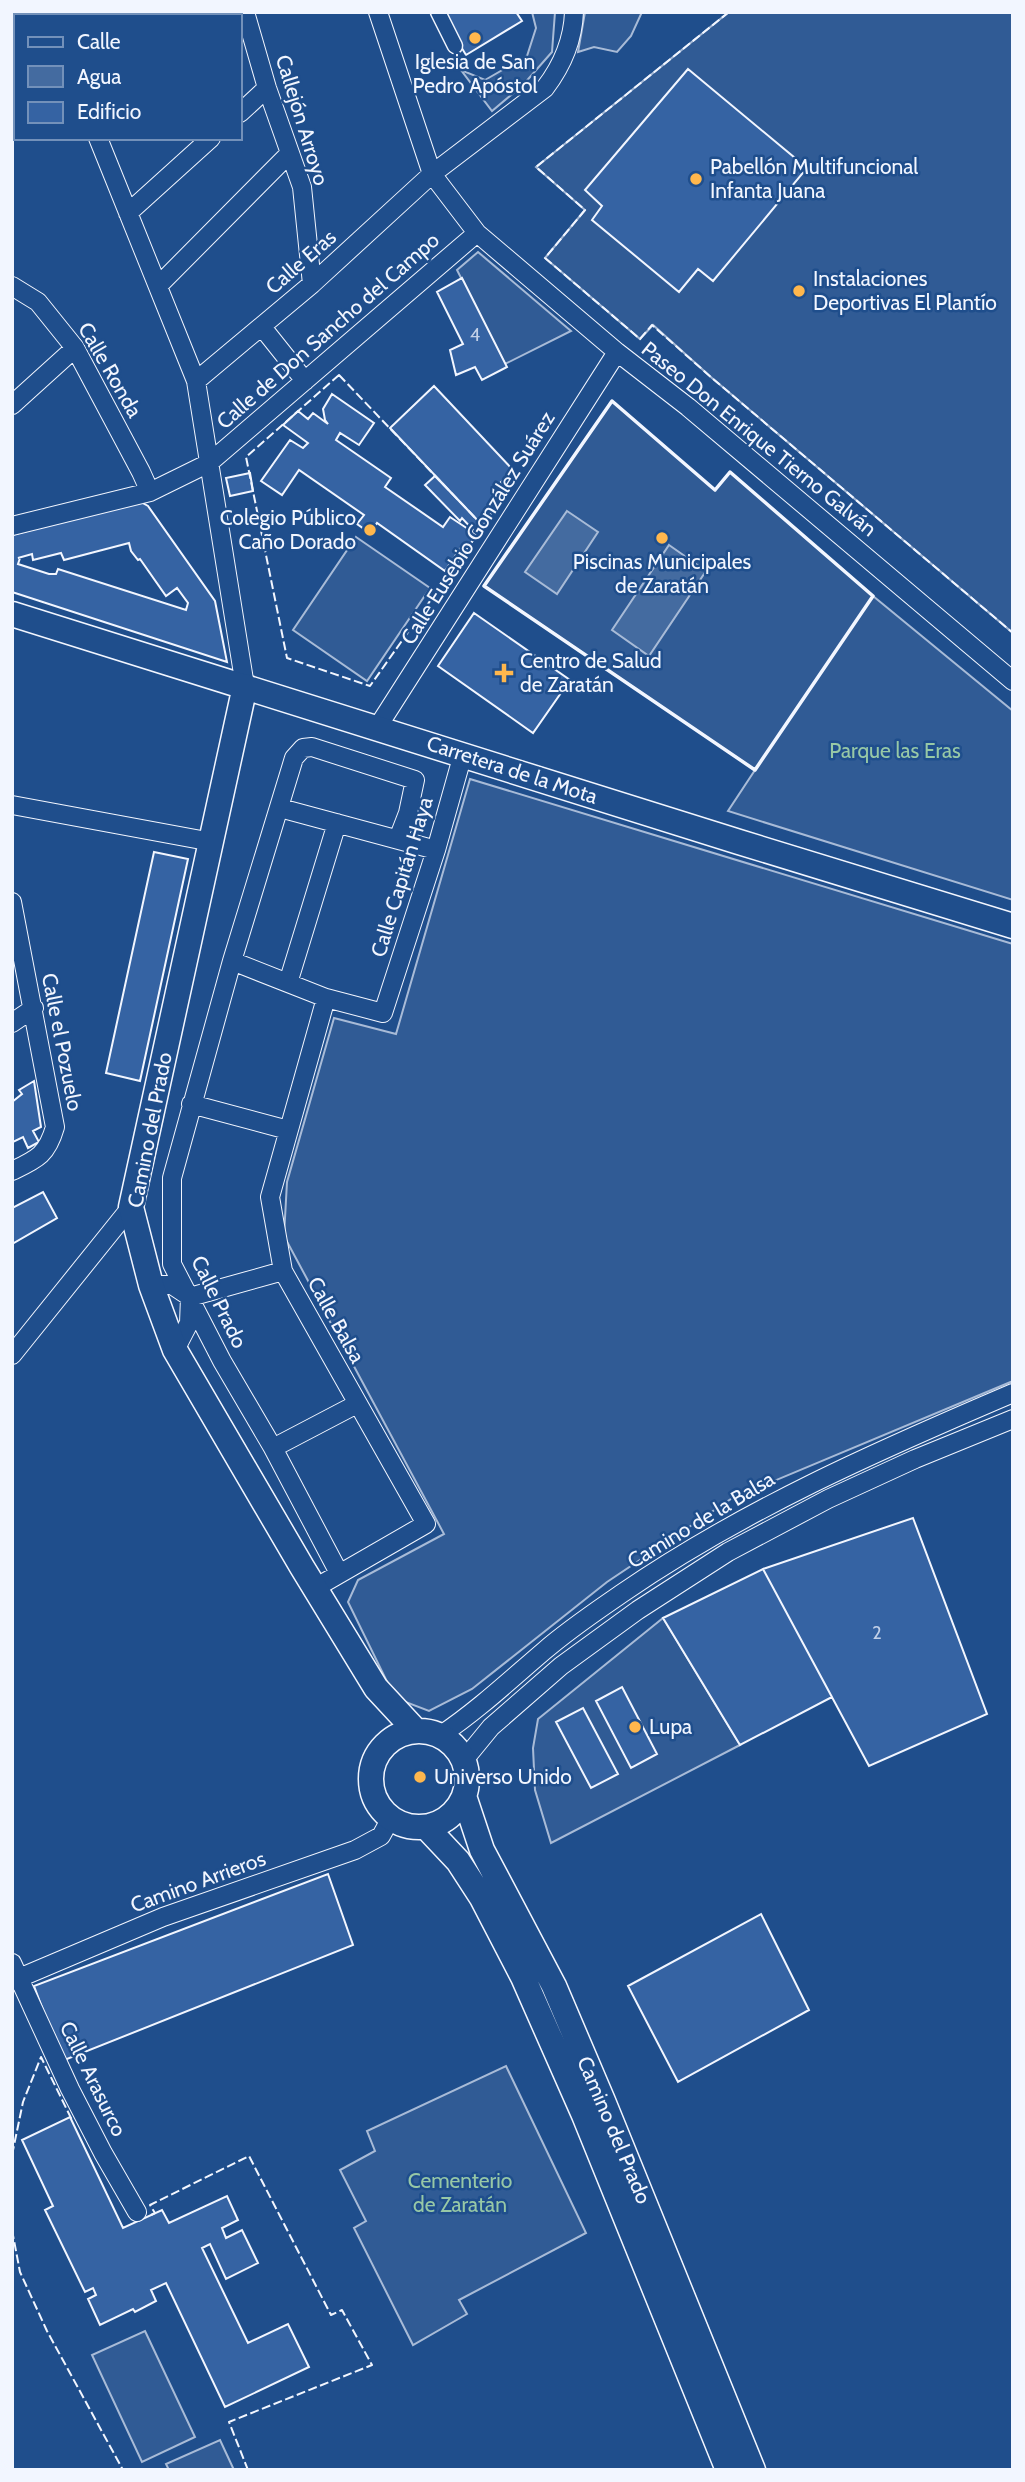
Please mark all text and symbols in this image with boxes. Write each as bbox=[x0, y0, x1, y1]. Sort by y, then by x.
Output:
legend bbox=[14, 14, 242, 140]
text: Calle bbox=[77, 29, 121, 54]
marker: Iglesia de San Pedro Apóstol bbox=[467, 30, 483, 46]
place label: Iglesia de San Pedro Apóstol bbox=[412, 49, 538, 98]
street label: Callejón Arroyo bbox=[270, 52, 334, 188]
text: Agua bbox=[77, 64, 121, 89]
text: Edificio bbox=[77, 99, 141, 124]
place label: Pabellón Multifuncional Infanta Juana bbox=[710, 154, 918, 203]
marker: Pabellón Multifuncional Infanta Juana bbox=[688, 171, 704, 187]
street label: Calle Eras bbox=[260, 224, 341, 299]
street label: Calle de Don Sancho del Campo bbox=[211, 227, 444, 434]
place label: Instalaciones Deportivas El Plantío bbox=[813, 266, 997, 315]
marker: Instalaciones Deportivas El Plantío bbox=[791, 283, 807, 299]
street label: Calle Ronda bbox=[73, 318, 148, 422]
house number: 4 bbox=[470, 324, 480, 346]
street label: Paseo Don Enrique Tierno Galván bbox=[637, 336, 882, 541]
street label: Calle Eusebio González Suárez bbox=[395, 406, 560, 649]
place label: Colegio Público Caño Dorado bbox=[220, 505, 356, 554]
marker: Colegio Público Caño Dorado bbox=[362, 522, 378, 538]
marker: Piscinas Municipales de Zaratán bbox=[654, 530, 670, 546]
place label: Piscinas Municipales de Zaratán bbox=[573, 549, 751, 598]
place label: Centro de Salud de Zaratán bbox=[520, 648, 662, 697]
marker: Centro de Salud de Zaratán bbox=[494, 663, 514, 683]
street label: Carretera de la Mota bbox=[424, 730, 601, 809]
park label: Parque las Eras bbox=[829, 738, 961, 763]
street label: Calle Capitán Haya bbox=[365, 794, 438, 960]
street label: Calle el Pozuelo bbox=[37, 971, 88, 1113]
street label: Camino del Prado bbox=[122, 1050, 177, 1210]
street label: Calle Prado bbox=[186, 1251, 253, 1352]
street label: Calle Balsa bbox=[303, 1272, 370, 1367]
street label: Camino de la Balsa bbox=[623, 1466, 779, 1573]
house number: 2 bbox=[872, 1622, 882, 1644]
place label: Lupa bbox=[649, 1714, 692, 1739]
marker: Lupa bbox=[627, 1719, 643, 1735]
place label: Universo Unido bbox=[434, 1764, 572, 1789]
marker: Universo Unido bbox=[412, 1769, 428, 1785]
street label: Camino Arrieros bbox=[127, 1845, 269, 1918]
street label: Calle Arasurco bbox=[55, 2017, 132, 2140]
street label: Camino del Prado bbox=[572, 2052, 657, 2207]
park label: Cementerio de Zaratán bbox=[408, 2168, 512, 2217]

